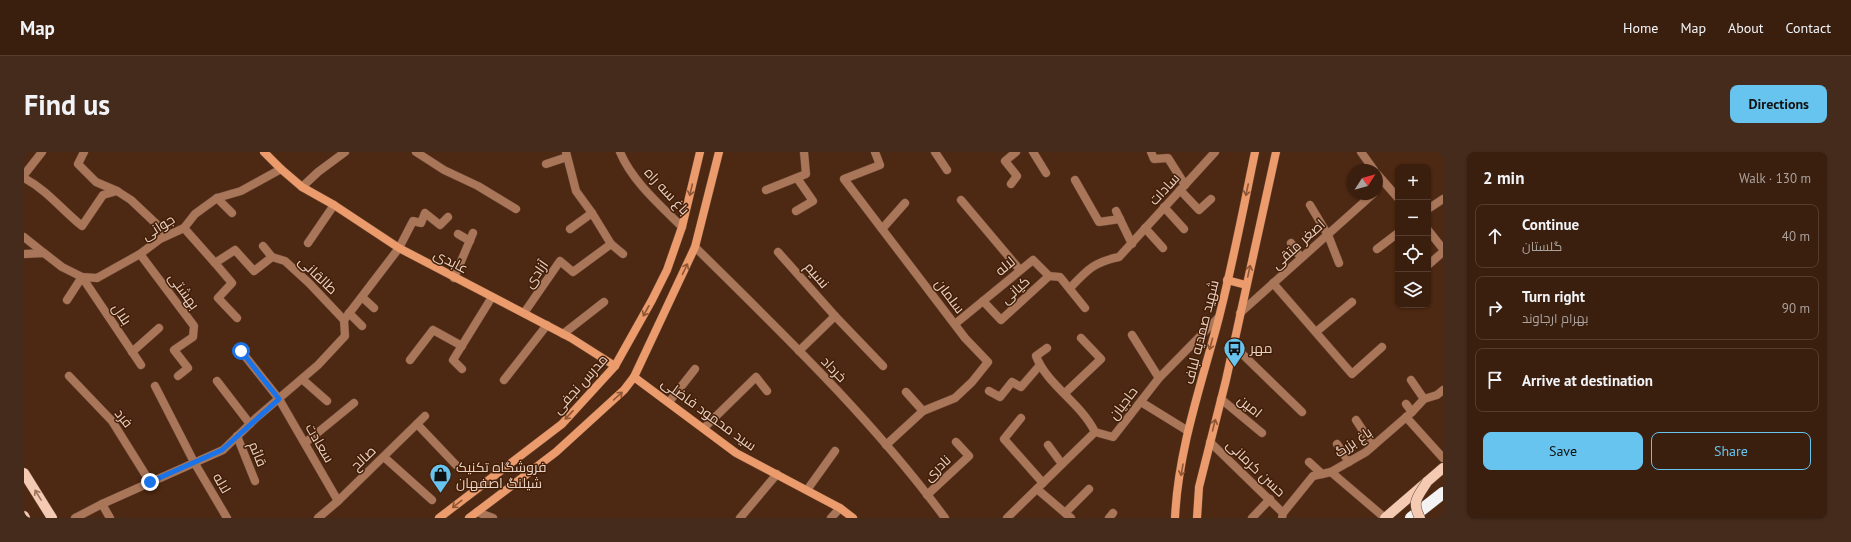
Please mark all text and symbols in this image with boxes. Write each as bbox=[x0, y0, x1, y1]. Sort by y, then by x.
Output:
text: Map bbox=[20, 16, 55, 40]
text: Home bbox=[1623, 19, 1658, 37]
text: Map bbox=[1680, 19, 1706, 37]
text: About bbox=[1728, 19, 1764, 37]
text: Contact bbox=[1786, 19, 1831, 37]
button: Directions bbox=[1730, 85, 1827, 123]
text: Find us bbox=[24, 86, 110, 123]
street label: باغ سه راه bbox=[641, 164, 693, 218]
north arrow bbox=[1347, 164, 1383, 200]
map controls bbox=[1395, 164, 1431, 308]
button: + bbox=[1395, 164, 1431, 200]
text: 2 min bbox=[1483, 167, 1524, 189]
street label: سادات bbox=[1145, 169, 1183, 209]
text: Walk · 130 m bbox=[1739, 170, 1811, 187]
one-way arrow bbox=[686, 183, 694, 196]
one-way arrow bbox=[1243, 183, 1251, 196]
button: − bbox=[1395, 200, 1431, 236]
street label: جوانی bbox=[138, 210, 178, 244]
street label: اصغر متقی bbox=[1267, 215, 1329, 273]
text: Continue bbox=[1522, 215, 1579, 234]
icon: ahead bbox=[1484, 225, 1506, 247]
text: 40 m bbox=[1782, 228, 1810, 245]
button: locate bbox=[1395, 236, 1431, 272]
text: گلستان bbox=[1522, 238, 1562, 255]
street label: عابدی bbox=[431, 245, 471, 277]
street label: طالقانی bbox=[295, 252, 341, 298]
street label: لاله bbox=[991, 252, 1019, 280]
street label: آزادی bbox=[520, 256, 552, 292]
street label: نسیم bbox=[800, 258, 833, 293]
one-way arrow bbox=[682, 263, 689, 275]
one-way arrow bbox=[1246, 265, 1254, 278]
street label: بهشتی bbox=[165, 269, 203, 313]
street label: کیانی bbox=[997, 272, 1033, 308]
button: layers bbox=[1395, 272, 1431, 308]
street label: سلمان bbox=[931, 275, 969, 317]
street label: شهید صمدیه لباف bbox=[1179, 278, 1223, 386]
text: Turn right bbox=[1522, 287, 1585, 306]
icon: right bbox=[1484, 297, 1506, 319]
street label: بلال bbox=[108, 300, 136, 328]
text: 90 m bbox=[1782, 300, 1810, 317]
one-way arrow bbox=[642, 305, 649, 317]
text: بهرام ارجاوند bbox=[1522, 310, 1589, 327]
bus stop icon: مهر bbox=[1221, 335, 1247, 368]
one-way arrow bbox=[1207, 337, 1215, 350]
place label: مهر bbox=[1249, 339, 1272, 357]
route start bbox=[232, 342, 250, 360]
street label: مدرس نجفی bbox=[548, 350, 612, 418]
street label: خرداد bbox=[817, 352, 851, 386]
icon: arrive bbox=[1484, 369, 1506, 391]
text: Arrive at destination bbox=[1522, 371, 1653, 390]
street label: سید محمود فاضلی bbox=[658, 373, 760, 455]
street label: حاجیان bbox=[1104, 383, 1142, 423]
one-way arrow bbox=[613, 391, 623, 400]
street label: امین bbox=[1234, 391, 1266, 421]
street label: فرد bbox=[111, 405, 137, 431]
one-way arrow bbox=[565, 410, 574, 421]
one-way arrow bbox=[1211, 419, 1219, 432]
street label: سعادت bbox=[302, 420, 338, 466]
street label: باغ بزرگ bbox=[1331, 423, 1375, 461]
button: Save bbox=[1483, 432, 1643, 470]
button: Share bbox=[1651, 432, 1811, 470]
street label: حسن کرمانی bbox=[1223, 435, 1289, 501]
street label: قائم bbox=[244, 439, 271, 470]
street label: صالح bbox=[347, 442, 379, 474]
street label: نادری bbox=[920, 451, 954, 485]
place label: فروشگاه تکنیک شیلنگ اصفهان bbox=[456, 458, 546, 492]
shop icon: فروشگاه تکنیک شیلنگ اصفهان bbox=[428, 462, 454, 495]
one-way arrow bbox=[1177, 464, 1185, 477]
street label: لاله bbox=[209, 469, 235, 497]
route end bbox=[141, 473, 159, 491]
one-way arrow bbox=[34, 490, 42, 501]
one-way arrow bbox=[451, 500, 462, 509]

